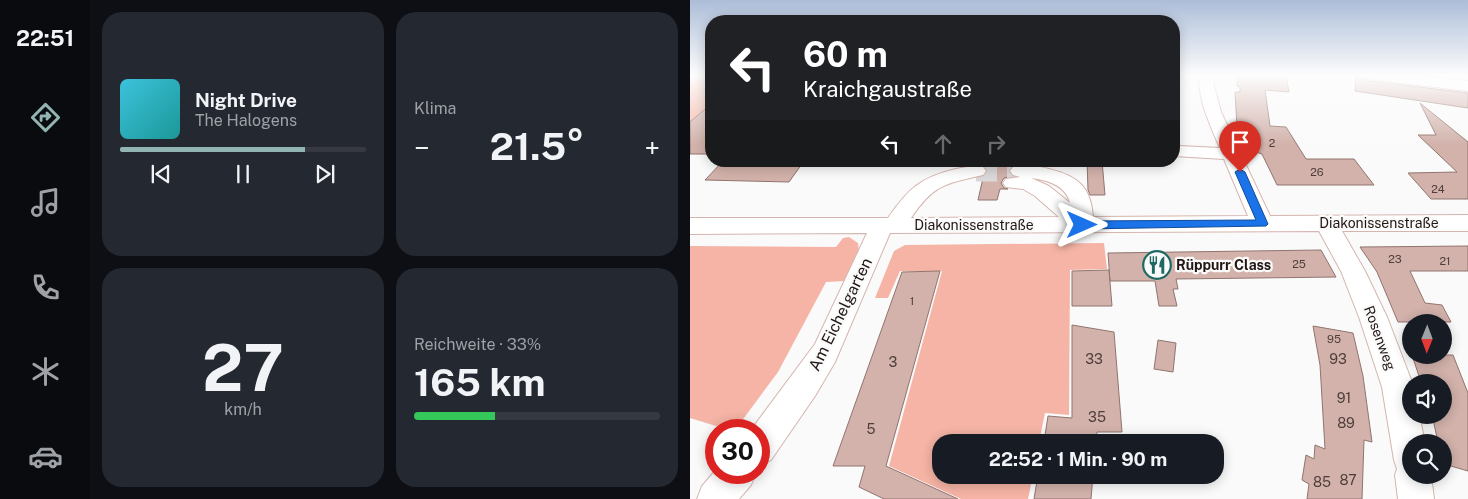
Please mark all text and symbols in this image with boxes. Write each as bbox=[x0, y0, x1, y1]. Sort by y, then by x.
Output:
text: 22:51 bbox=[16, 25, 74, 51]
text: 60 m bbox=[803, 34, 888, 75]
icon: left bbox=[720, 35, 785, 100]
text: Kraichgaustraße bbox=[803, 76, 972, 102]
text: Night Drive bbox=[195, 89, 297, 111]
text: Klima bbox=[414, 99, 456, 118]
icon: directions bbox=[28, 100, 63, 135]
text: The Halogens bbox=[195, 111, 297, 130]
pin bbox=[1219, 121, 1261, 172]
text: 21.5° bbox=[490, 124, 584, 169]
icon: arrive bbox=[1226, 128, 1254, 156]
icon: left bbox=[876, 130, 904, 158]
icon: ahead bbox=[929, 130, 957, 158]
icon: right bbox=[982, 130, 1010, 158]
text: − bbox=[414, 131, 430, 164]
text: + bbox=[644, 131, 660, 164]
house number: 2 bbox=[1269, 137, 1276, 149]
icon: previous bbox=[147, 160, 175, 188]
icon: pause bbox=[229, 160, 257, 188]
icon: next bbox=[311, 160, 339, 188]
house number: 26 bbox=[1310, 166, 1324, 178]
house number: 24 bbox=[1431, 183, 1445, 195]
icon: music bbox=[28, 185, 63, 220]
position arrow bbox=[1055, 198, 1107, 250]
street label: Diakonissenstraße bbox=[1319, 215, 1439, 231]
street label: Diakonissenstraße bbox=[914, 217, 1034, 233]
restaurant icon: Rüppurr Class bbox=[1142, 250, 1172, 280]
house number: 23 bbox=[1388, 253, 1402, 265]
street label: Am Eichelgarten bbox=[805, 255, 876, 374]
house number: 21 bbox=[1439, 255, 1451, 267]
place label: Rüppurr Class bbox=[1176, 257, 1271, 273]
house number: 25 bbox=[1292, 258, 1306, 270]
icon: phone bbox=[28, 270, 63, 305]
house number: 1 bbox=[910, 295, 914, 307]
street label: Rosenweg bbox=[1361, 304, 1399, 373]
north arrow bbox=[1402, 314, 1452, 364]
map controls bbox=[1402, 314, 1452, 484]
text: 27 bbox=[202, 329, 284, 406]
house number: 95 bbox=[1327, 333, 1341, 345]
text: Reichweite · 33% bbox=[414, 335, 541, 354]
house number: 33 bbox=[1085, 351, 1103, 367]
house number: 93 bbox=[1329, 351, 1347, 367]
icon: climate bbox=[28, 354, 63, 389]
house number: 3 bbox=[889, 354, 898, 370]
text: 165 km bbox=[414, 360, 546, 405]
button: sound bbox=[1402, 374, 1452, 424]
house number: 91 bbox=[1337, 390, 1351, 406]
text: km/h bbox=[224, 400, 262, 419]
house number: 35 bbox=[1088, 409, 1106, 425]
house number: 89 bbox=[1337, 415, 1355, 431]
speed limit sign: 30 bbox=[705, 419, 770, 484]
house number: 5 bbox=[867, 421, 876, 437]
button: search bbox=[1402, 434, 1452, 484]
icon: car bbox=[28, 439, 63, 474]
text: 22:52 · 1 Min. · 90 m bbox=[989, 448, 1167, 470]
house number: 87 bbox=[1339, 472, 1357, 488]
house number: 85 bbox=[1313, 474, 1331, 490]

